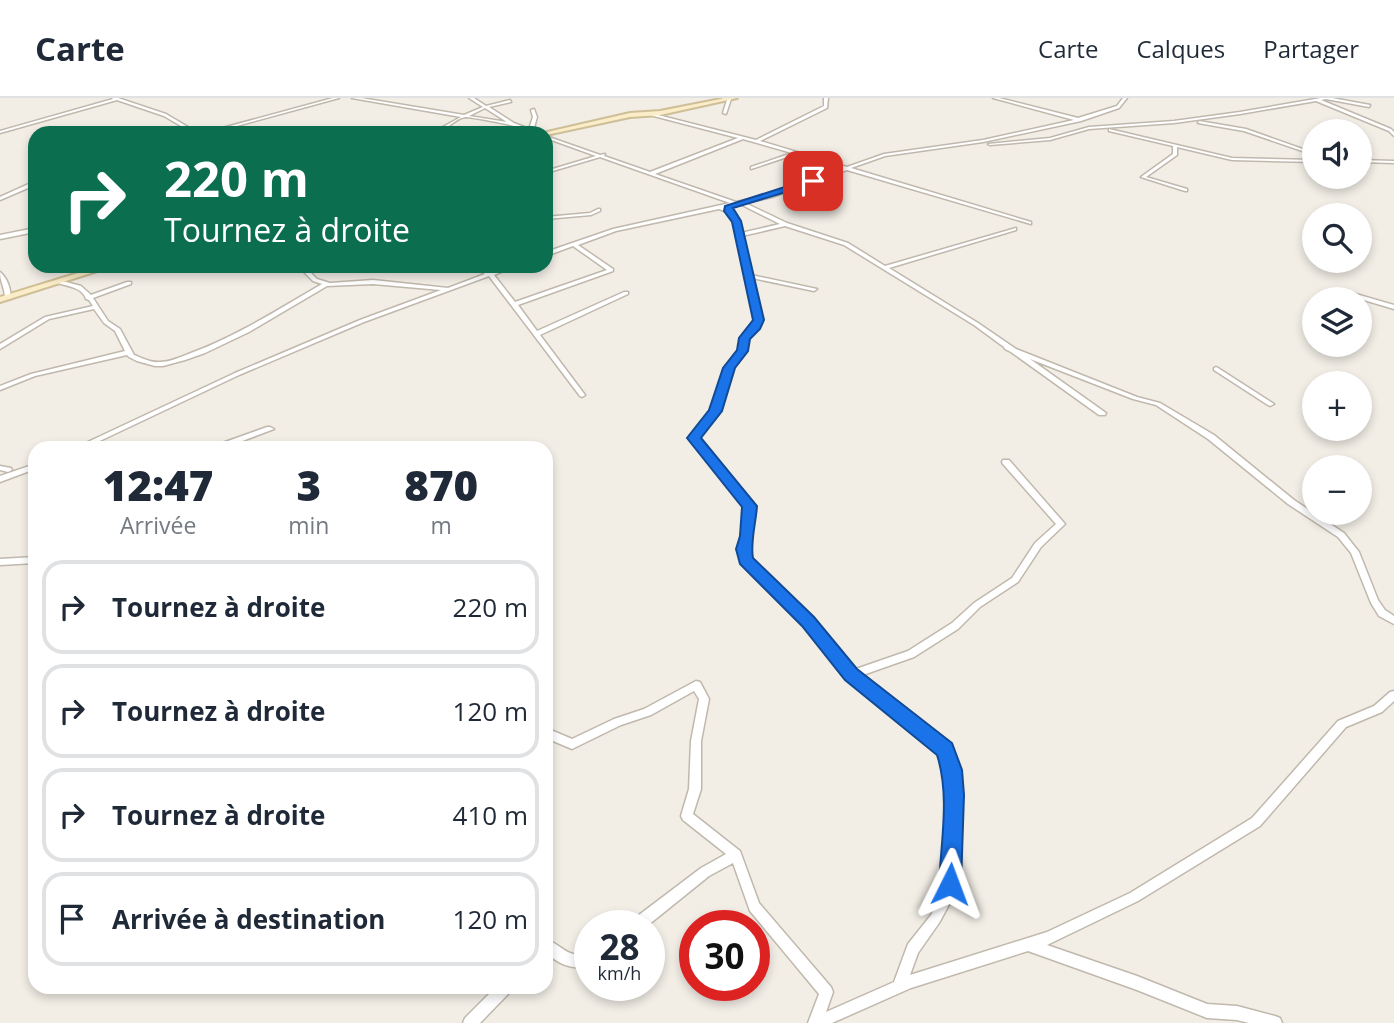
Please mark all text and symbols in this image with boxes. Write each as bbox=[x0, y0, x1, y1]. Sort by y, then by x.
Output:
text: Carte bbox=[35, 26, 125, 71]
text: Carte bbox=[1038, 32, 1098, 65]
text: Calques bbox=[1136, 32, 1225, 65]
text: Partager bbox=[1263, 32, 1359, 65]
map controls bbox=[1302, 119, 1372, 525]
button: sound bbox=[1302, 119, 1372, 189]
text: 220 m bbox=[164, 145, 309, 211]
pin bbox=[783, 151, 843, 211]
icon: right bbox=[49, 154, 140, 245]
icon: arrive bbox=[794, 162, 832, 200]
button: search bbox=[1302, 203, 1372, 273]
text: Tournez à droite bbox=[164, 208, 410, 251]
button: layers bbox=[1302, 287, 1372, 357]
button: + bbox=[1302, 371, 1372, 441]
button: − bbox=[1302, 455, 1372, 525]
text: 12:47 bbox=[103, 456, 213, 513]
text: 3 bbox=[297, 456, 321, 513]
text: 870 bbox=[404, 456, 478, 513]
text: Arrivée bbox=[120, 509, 196, 541]
text: min bbox=[288, 509, 329, 541]
text: m bbox=[431, 509, 452, 541]
icon: right bbox=[53, 588, 91, 626]
text: Tournez à droite bbox=[112, 589, 325, 625]
text: 220 m bbox=[453, 589, 528, 625]
icon: right bbox=[53, 692, 91, 730]
text: Tournez à droite bbox=[112, 693, 325, 729]
text: 120 m bbox=[453, 693, 528, 729]
icon: right bbox=[53, 796, 91, 834]
text: Tournez à droite bbox=[112, 797, 325, 833]
text: 410 m bbox=[453, 797, 528, 833]
position arrow bbox=[913, 847, 987, 921]
icon: arrive bbox=[53, 900, 91, 938]
text: Arrivée à destination bbox=[112, 901, 385, 937]
text: 120 m bbox=[453, 901, 528, 937]
speed limit sign: 30 bbox=[679, 910, 770, 1001]
text: 28 bbox=[599, 923, 640, 970]
text: km/h bbox=[598, 961, 641, 985]

